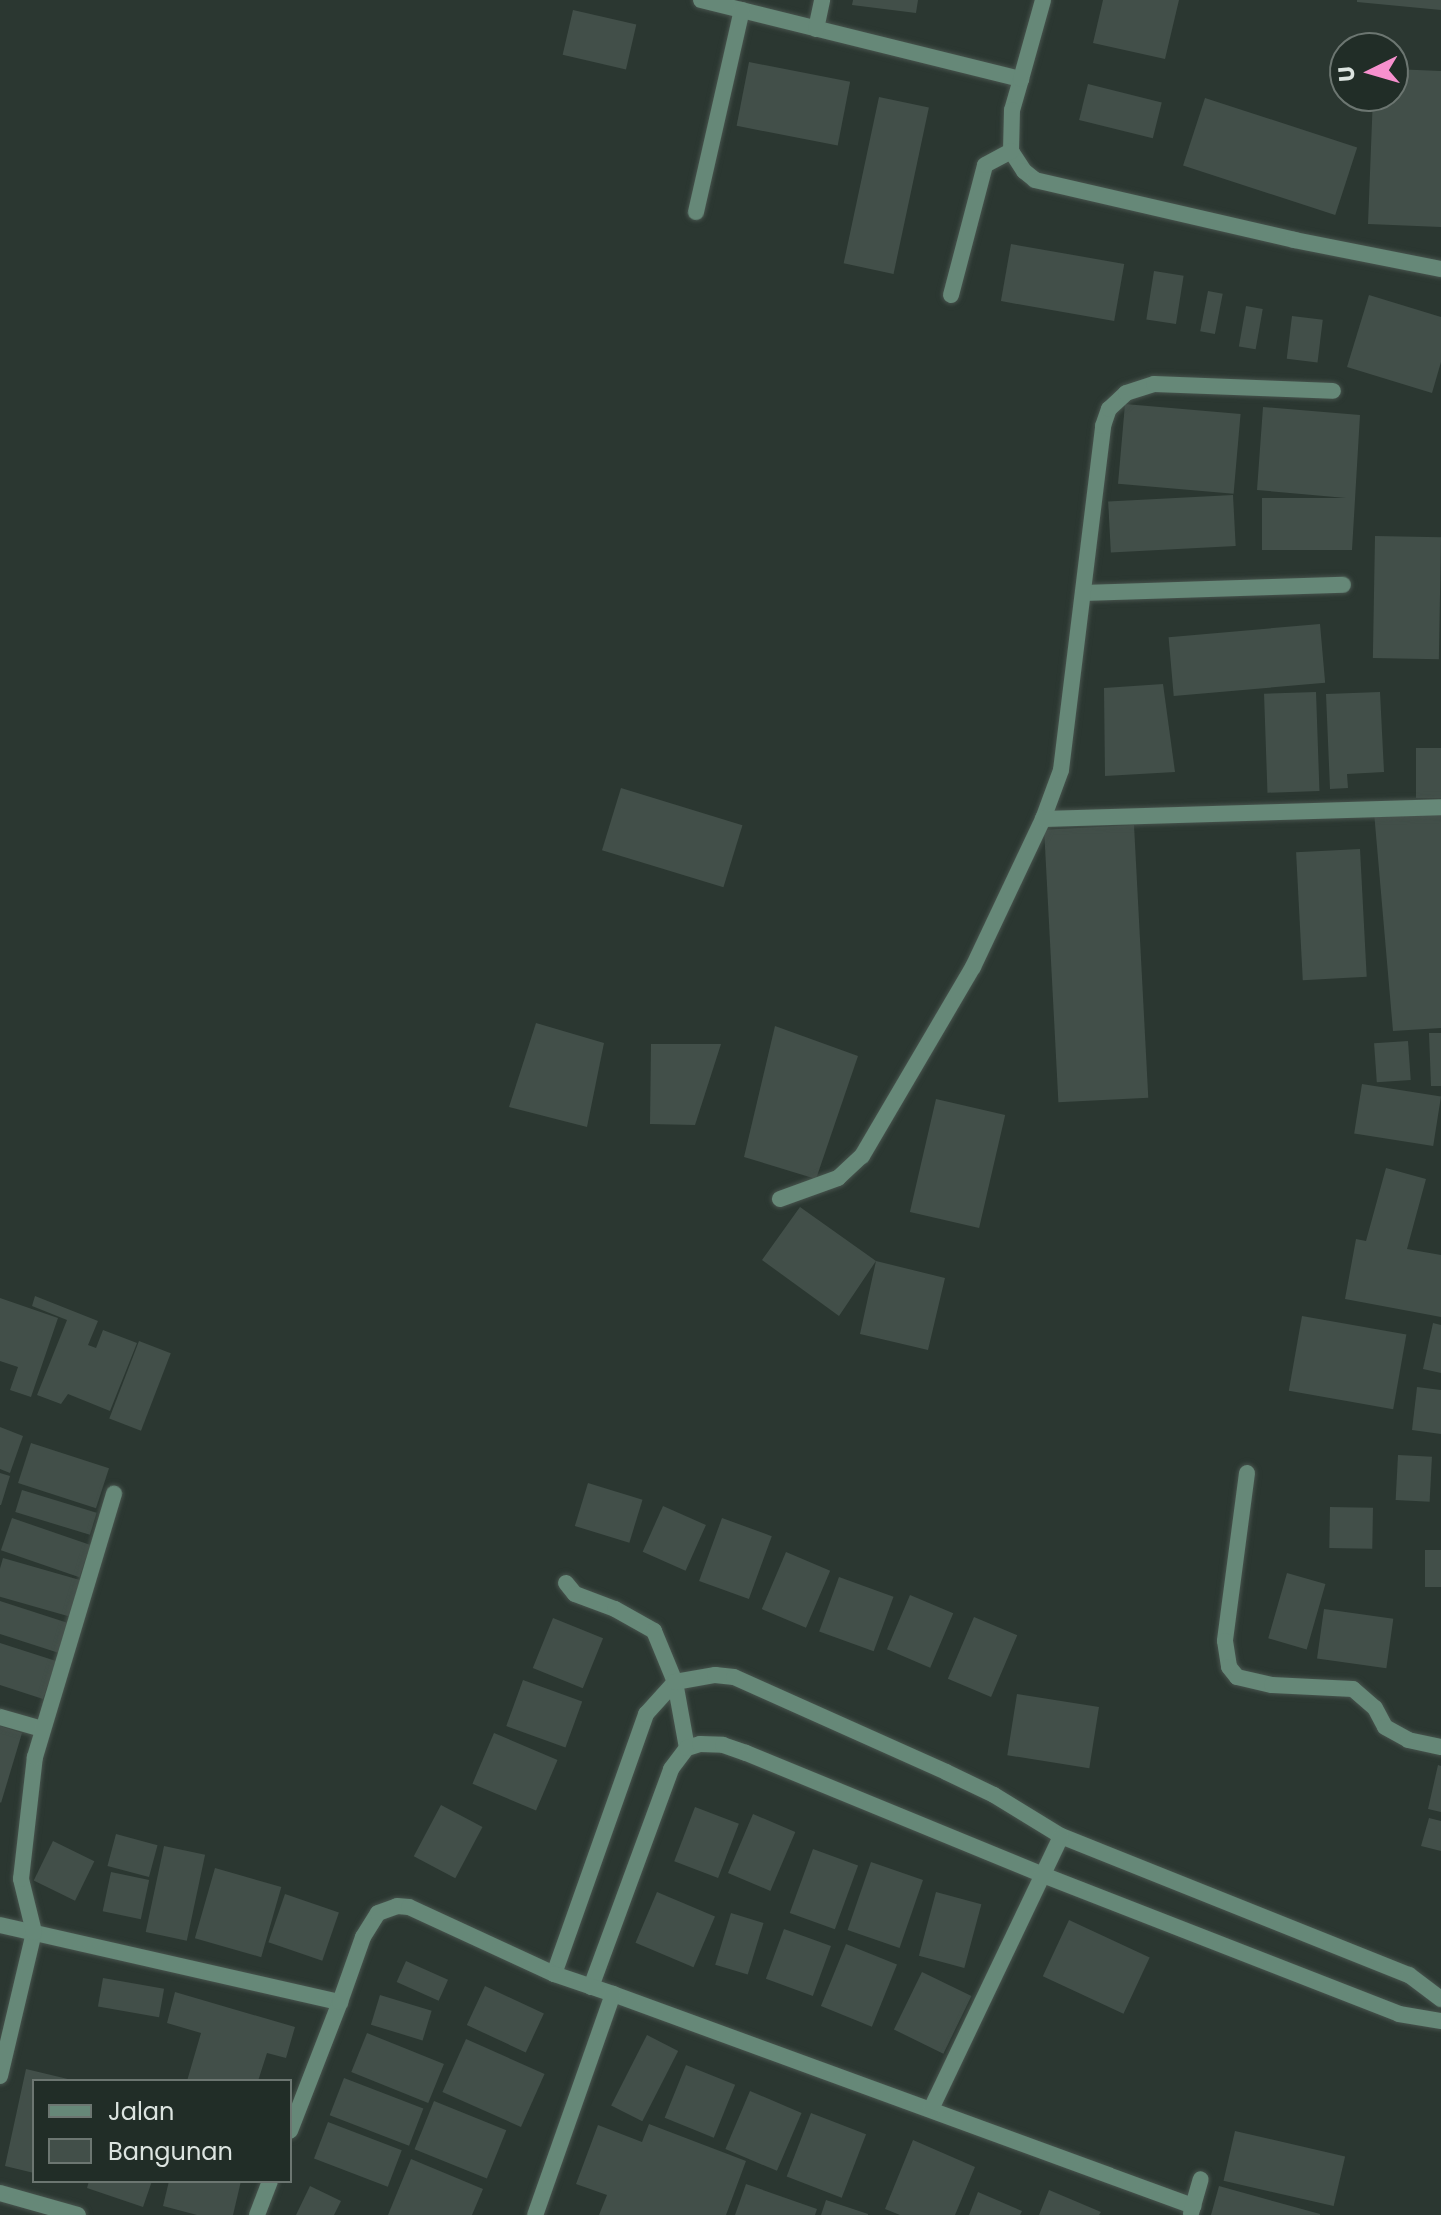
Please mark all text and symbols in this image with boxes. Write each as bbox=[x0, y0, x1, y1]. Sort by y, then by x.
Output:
north arrow bbox=[1329, 32, 1409, 112]
text: U bbox=[1330, 65, 1363, 83]
legend bbox=[32, 2079, 292, 2183]
text: Jalan bbox=[108, 2095, 174, 2128]
text: Bangunan bbox=[108, 2135, 233, 2168]

